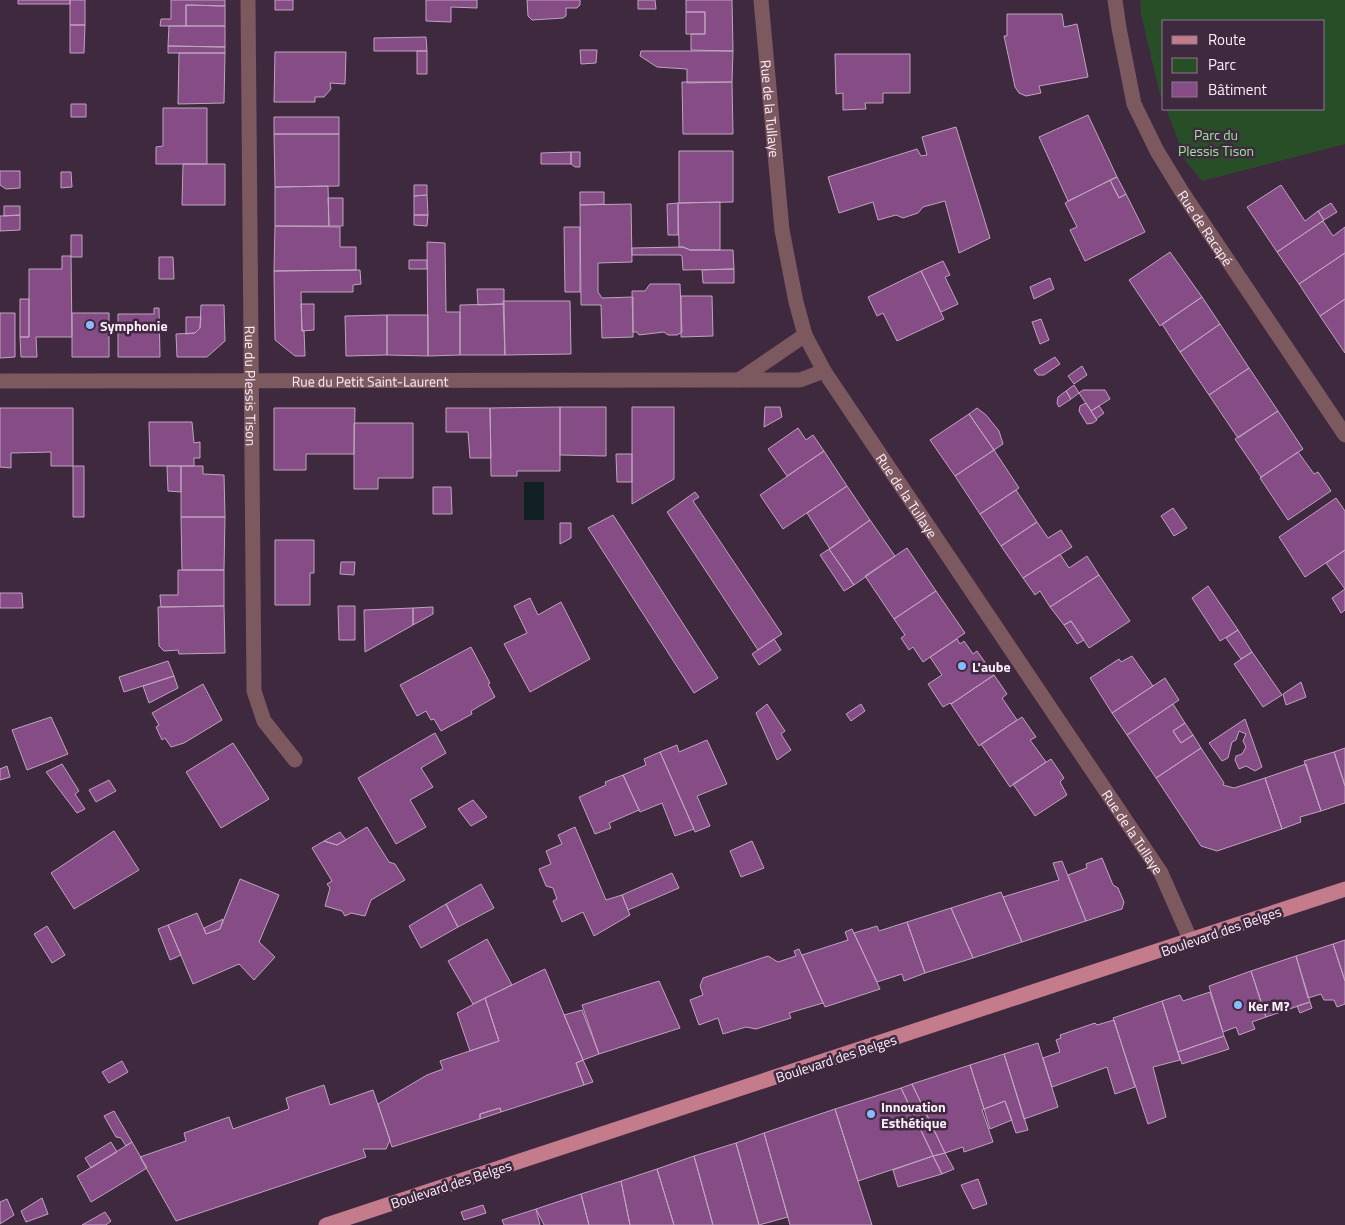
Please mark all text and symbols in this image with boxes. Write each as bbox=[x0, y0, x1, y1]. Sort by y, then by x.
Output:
legend bbox=[1162, 20, 1325, 110]
text: Route bbox=[1208, 28, 1246, 51]
text: Parc bbox=[1208, 53, 1236, 76]
street label: Rue de la Tullaye bbox=[756, 59, 786, 158]
text: Bâtiment bbox=[1208, 78, 1267, 101]
park label: Parc du Plessis Tison bbox=[1178, 124, 1254, 161]
street label: Rue de Racapé bbox=[1173, 186, 1239, 270]
place label: Symphonie bbox=[100, 315, 168, 336]
marker: Symphonie bbox=[84, 319, 96, 331]
street label: Rue du Plessis Tison bbox=[240, 326, 262, 446]
street label: Rue du Petit Saint-Laurent bbox=[292, 370, 448, 391]
street label: Rue de la Tullaye bbox=[871, 449, 943, 542]
place label: L'aube bbox=[972, 656, 1011, 677]
marker: L'aube bbox=[956, 660, 968, 672]
street label: Rue de la Tullaye bbox=[1097, 785, 1169, 878]
street label: Boulevard des Belges bbox=[1158, 901, 1284, 961]
place label: Ker M? bbox=[1248, 995, 1290, 1016]
marker: Ker M? bbox=[1232, 999, 1244, 1011]
street label: Boulevard des Belges bbox=[773, 1029, 899, 1087]
place label: Innovation Esthétique bbox=[881, 1096, 947, 1133]
marker: Innovation Esthétique bbox=[865, 1108, 877, 1120]
street label: Boulevard des Belges bbox=[388, 1155, 514, 1213]

